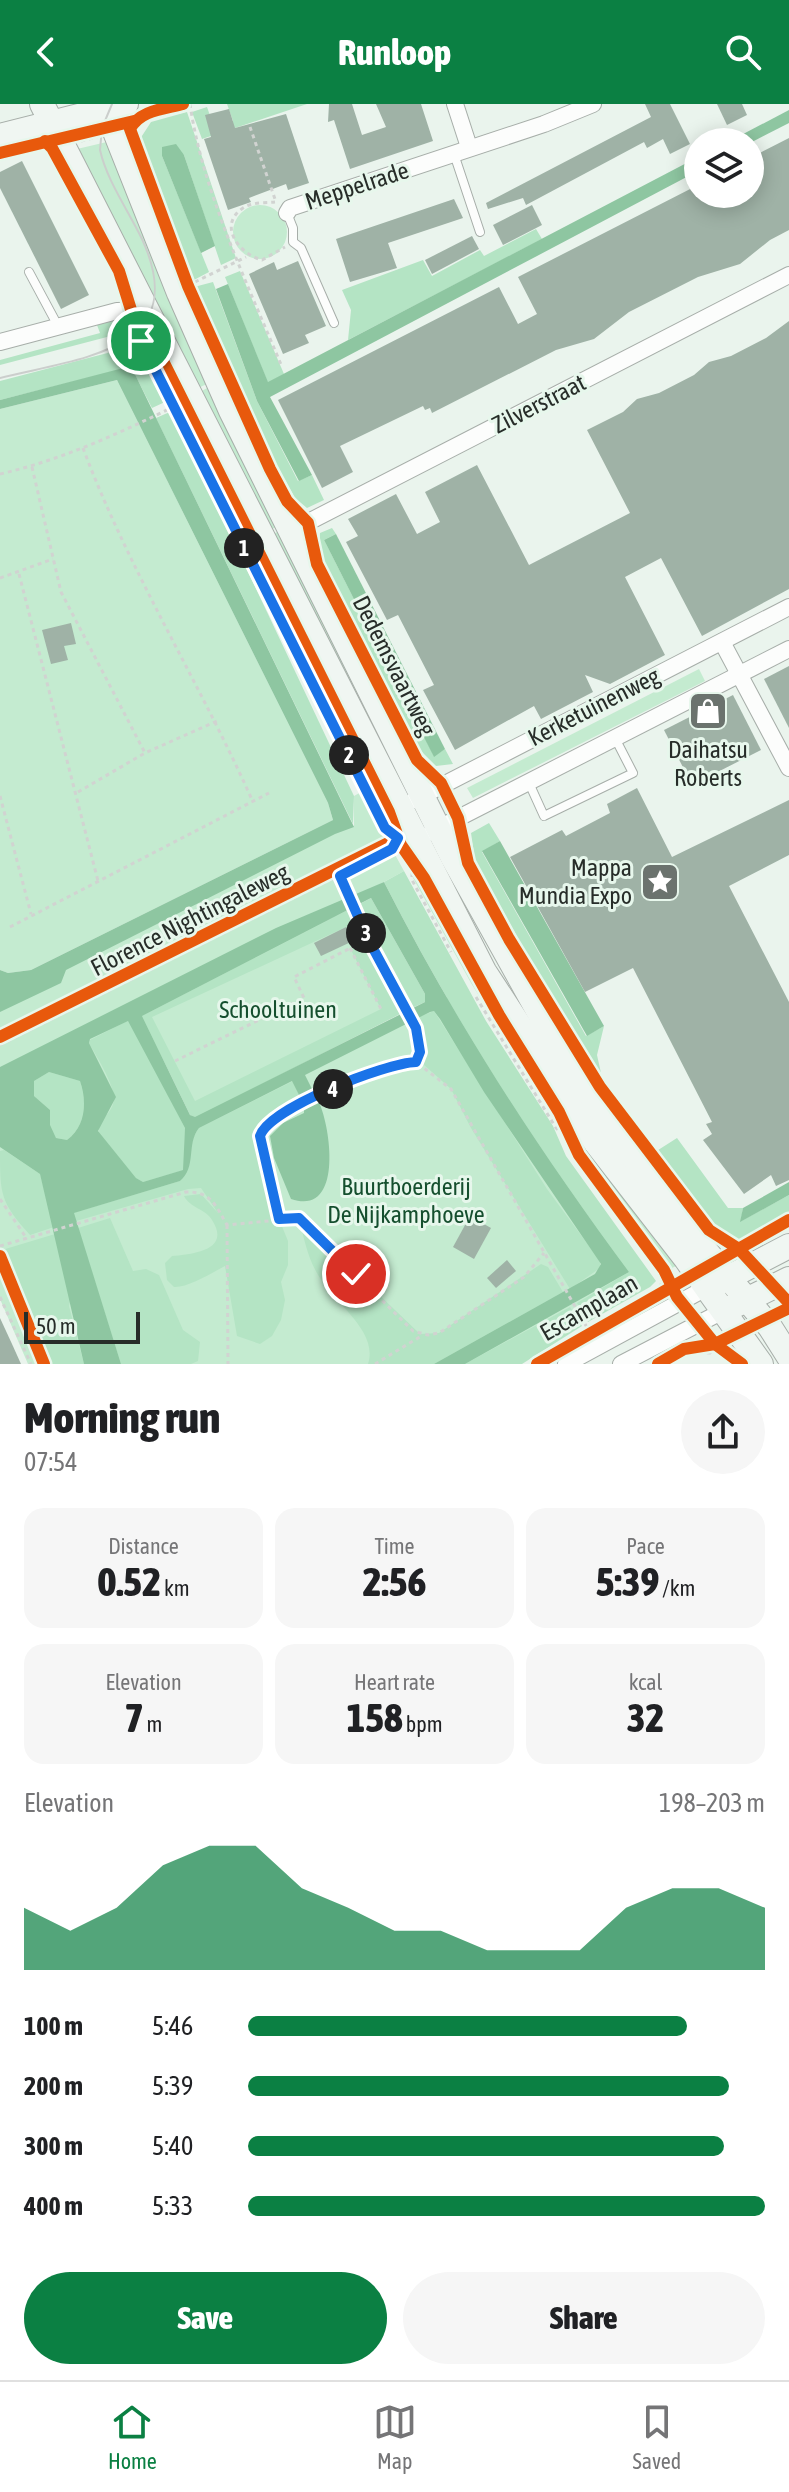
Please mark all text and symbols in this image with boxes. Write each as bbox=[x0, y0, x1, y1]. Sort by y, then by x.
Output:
icon: back bbox=[24, 30, 68, 74]
icon: search bbox=[721, 30, 765, 74]
text: Runloop bbox=[338, 31, 451, 73]
map controls bbox=[684, 128, 764, 208]
button: layers bbox=[684, 128, 764, 208]
street label: Meppelrade bbox=[302, 156, 412, 215]
pin bbox=[107, 307, 175, 375]
icon: arrive bbox=[119, 319, 163, 363]
street label: Zilverstraat bbox=[488, 368, 590, 439]
pin: 1 bbox=[224, 528, 264, 568]
text: 1 bbox=[239, 535, 249, 561]
street label: Dedemsvaartweg bbox=[348, 591, 442, 741]
street label: Kerketuinenweg bbox=[524, 662, 665, 751]
shop icon: Daihatsu Roberts bbox=[687, 690, 729, 732]
pin: 2 bbox=[329, 735, 369, 775]
place label: Daihatsu Roberts bbox=[668, 736, 748, 791]
text: 2 bbox=[344, 742, 354, 768]
place label: Mappa Mundia Expo bbox=[519, 854, 632, 909]
street label: Florence Nightingaleweg bbox=[86, 858, 294, 981]
place icon: Mappa Mundia Expo bbox=[639, 861, 681, 903]
pin: 3 bbox=[346, 913, 386, 953]
text: 3 bbox=[361, 920, 371, 946]
park label: Schooltuinen bbox=[219, 996, 337, 1023]
pin: 4 bbox=[313, 1069, 353, 1109]
text: 4 bbox=[328, 1076, 338, 1102]
park label: Buurtboerderij De Nijkamphoeve bbox=[327, 1173, 485, 1228]
pin bbox=[322, 1240, 390, 1308]
icon: check bbox=[334, 1252, 378, 1296]
street label: Escamplaan bbox=[535, 1269, 642, 1346]
scale bar bbox=[24, 1308, 140, 1344]
text: 50 m bbox=[36, 1313, 76, 1339]
button: share bbox=[681, 1390, 765, 1474]
text: Morning run bbox=[24, 1392, 220, 1442]
text: 07:54 bbox=[24, 1447, 78, 1477]
text: Distance bbox=[108, 1533, 179, 1559]
text: Time bbox=[374, 1533, 415, 1559]
text: Pace bbox=[626, 1533, 665, 1559]
text: 0.52 bbox=[97, 1559, 161, 1604]
text: 2:56 bbox=[363, 1559, 426, 1604]
text: 5:39 bbox=[596, 1559, 659, 1604]
text: km bbox=[161, 1575, 190, 1601]
text: /km bbox=[659, 1575, 695, 1601]
text: Elevation bbox=[105, 1669, 182, 1695]
text: Heart rate bbox=[354, 1669, 435, 1695]
text: kcal bbox=[629, 1669, 662, 1695]
text: 7 bbox=[125, 1695, 143, 1740]
text: 158 bbox=[346, 1695, 403, 1740]
text: 32 bbox=[627, 1695, 664, 1740]
text: m bbox=[143, 1711, 162, 1737]
text: bpm bbox=[403, 1711, 443, 1737]
text: Elevation bbox=[24, 1788, 114, 1818]
text: 198–203 m bbox=[659, 1788, 765, 1818]
text: 100 m bbox=[24, 2011, 83, 2041]
text: 5:46 bbox=[152, 2011, 193, 2041]
text: 200 m bbox=[24, 2071, 83, 2101]
text: 5:39 bbox=[152, 2071, 193, 2101]
text: 300 m bbox=[24, 2131, 83, 2161]
text: 5:40 bbox=[152, 2131, 193, 2161]
text: 400 m bbox=[24, 2191, 83, 2221]
text: 5:33 bbox=[152, 2191, 193, 2221]
button: Save bbox=[24, 2272, 387, 2364]
button: Share bbox=[403, 2272, 765, 2364]
tab: Home bbox=[108, 2400, 157, 2474]
tab: Map bbox=[373, 2400, 417, 2474]
tab: Saved bbox=[632, 2400, 681, 2474]

